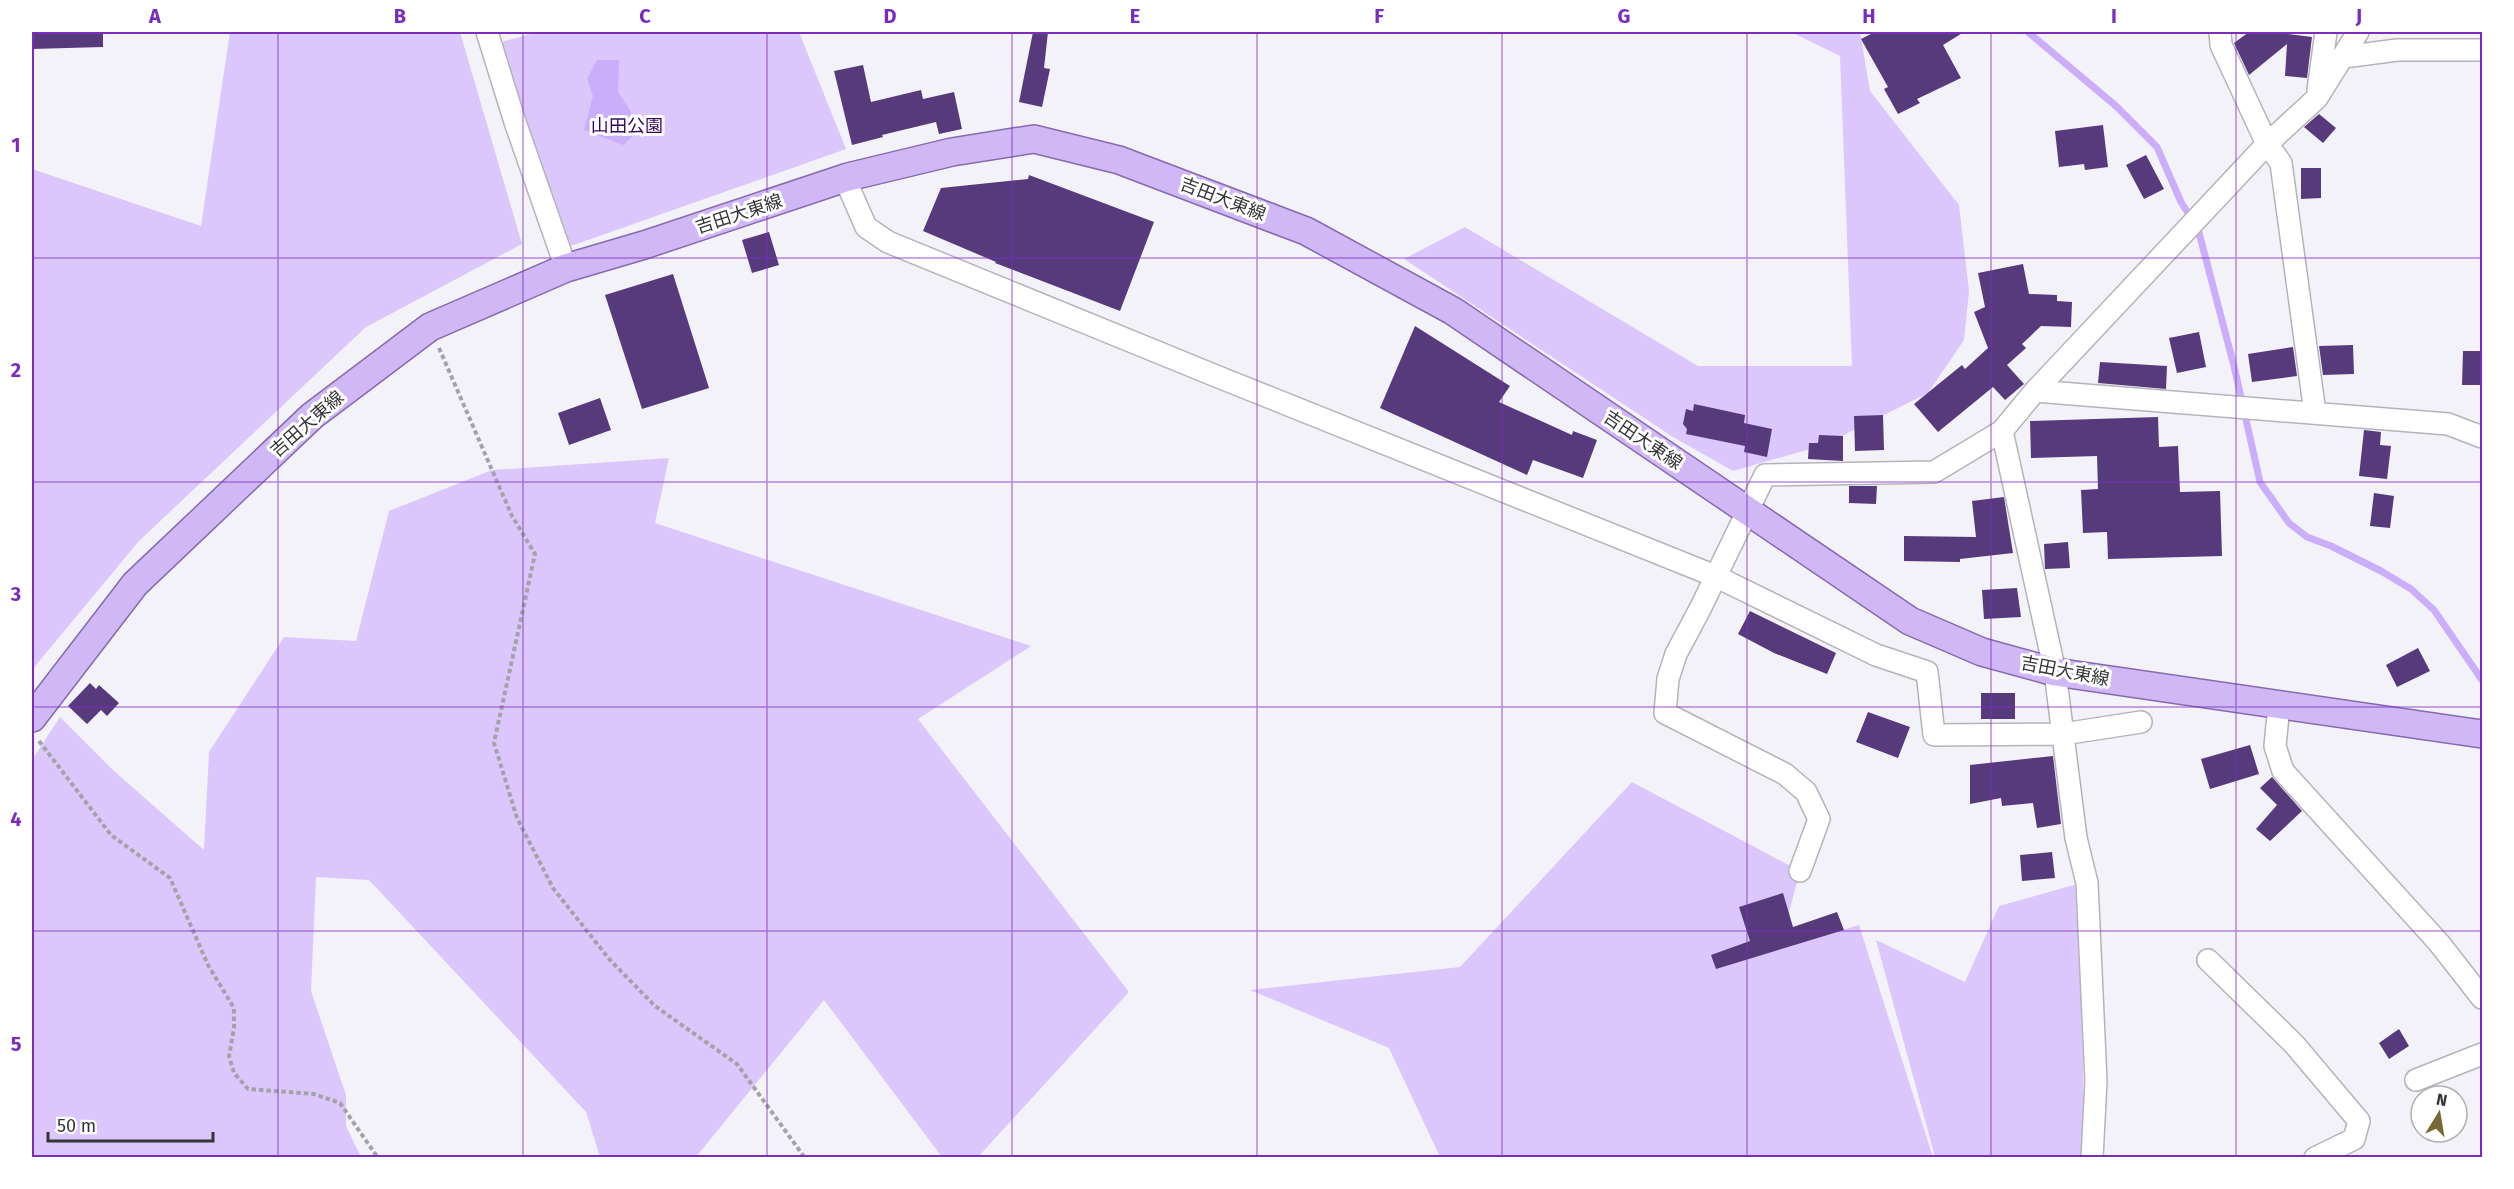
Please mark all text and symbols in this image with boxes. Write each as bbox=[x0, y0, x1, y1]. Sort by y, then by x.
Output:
text: A bbox=[148, 4, 162, 28]
text: B bbox=[394, 4, 406, 28]
text: C bbox=[639, 4, 651, 28]
text: D bbox=[883, 4, 897, 28]
text: E bbox=[1130, 4, 1140, 28]
text: F bbox=[1374, 4, 1384, 28]
text: G bbox=[1618, 4, 1630, 28]
text: H bbox=[1862, 4, 1876, 28]
text: I bbox=[2111, 4, 2117, 28]
text: J bbox=[2355, 4, 2362, 28]
park label: 山田公園 bbox=[591, 115, 663, 137]
text: 1 bbox=[11, 133, 21, 157]
street label: 吉田大東線 bbox=[1177, 173, 1269, 225]
street label: 吉田大東線 bbox=[693, 190, 785, 238]
text: 2 bbox=[11, 358, 21, 382]
street label: 吉田大東線 bbox=[266, 386, 348, 462]
street label: 吉田大東線 bbox=[1600, 406, 1686, 474]
text: 3 bbox=[10, 582, 21, 606]
street label: 吉田大東線 bbox=[2019, 652, 2111, 690]
text: 4 bbox=[10, 807, 22, 831]
text: 5 bbox=[11, 1032, 22, 1056]
north arrow bbox=[2409, 1084, 2469, 1144]
text: N bbox=[2435, 1089, 2449, 1110]
scale bar bbox=[48, 1105, 213, 1143]
text: 50 m bbox=[57, 1115, 96, 1137]

